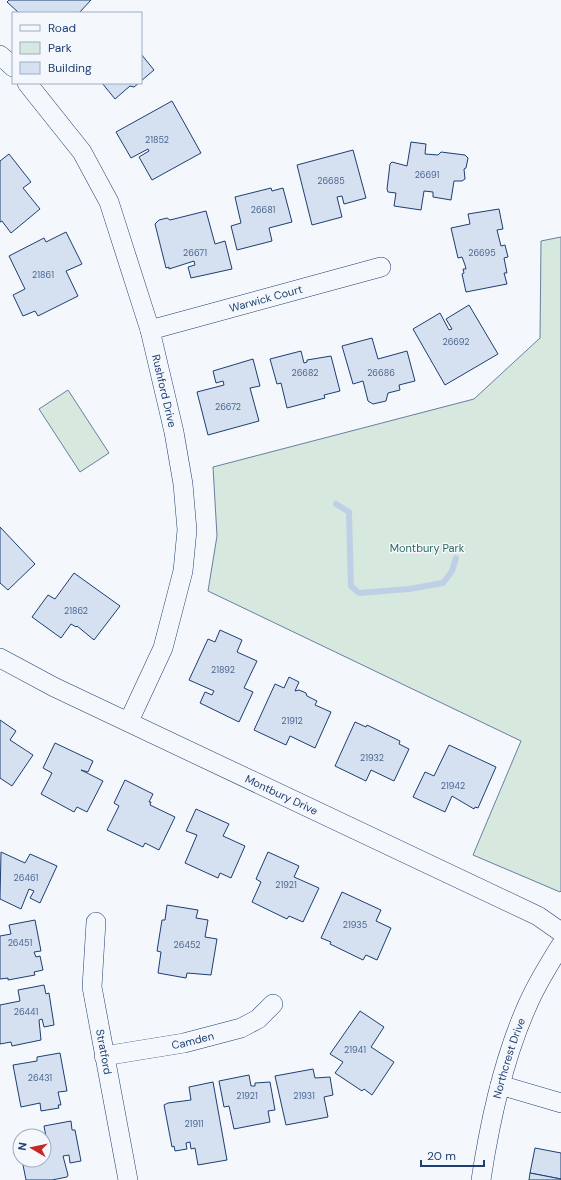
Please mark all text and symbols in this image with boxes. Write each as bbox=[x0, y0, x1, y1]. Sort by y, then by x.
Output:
legend bbox=[12, 12, 142, 84]
text: Road bbox=[48, 20, 76, 36]
text: Park bbox=[48, 40, 72, 56]
text: Building bbox=[48, 60, 92, 76]
house number: 21852 bbox=[145, 134, 169, 146]
house number: 26691 bbox=[415, 169, 439, 181]
house number: 26685 bbox=[317, 175, 345, 187]
house number: 26681 bbox=[251, 204, 275, 216]
house number: 26671 bbox=[183, 247, 207, 259]
house number: 26695 bbox=[468, 247, 496, 259]
house number: 21861 bbox=[32, 269, 54, 281]
street label: Warwick Court bbox=[228, 282, 304, 315]
house number: 26692 bbox=[443, 336, 470, 348]
street label: Rushford Drive bbox=[149, 353, 180, 429]
house number: 26682 bbox=[292, 367, 319, 379]
house number: 26686 bbox=[367, 367, 395, 379]
house number: 26672 bbox=[215, 401, 241, 413]
park label: Montbury Park bbox=[390, 541, 465, 555]
house number: 21862 bbox=[64, 605, 88, 617]
house number: 21892 bbox=[211, 664, 235, 676]
house number: 21912 bbox=[281, 715, 303, 727]
house number: 21932 bbox=[360, 752, 384, 764]
street label: Montbury Drive bbox=[243, 771, 320, 818]
house number: 21942 bbox=[441, 780, 465, 792]
house number: 26461 bbox=[14, 872, 39, 884]
house number: 21921 bbox=[275, 879, 297, 891]
house number: 21935 bbox=[343, 919, 367, 931]
house number: 26451 bbox=[8, 937, 32, 949]
house number: 26452 bbox=[174, 939, 200, 951]
house number: 26441 bbox=[14, 1006, 38, 1018]
street label: Northcrest Drive bbox=[490, 1016, 528, 1100]
street label: Stratford bbox=[93, 1028, 115, 1076]
street label: Camden bbox=[170, 1028, 215, 1052]
house number: 21941 bbox=[344, 1044, 366, 1056]
house number: 26431 bbox=[28, 1072, 52, 1084]
house number: 21921 bbox=[236, 1090, 258, 1102]
house number: 21931 bbox=[293, 1090, 315, 1102]
house number: 21911 bbox=[184, 1118, 204, 1130]
north arrow bbox=[12, 1128, 52, 1168]
text: N bbox=[15, 1141, 30, 1151]
scale bar bbox=[421, 1142, 484, 1168]
text: 20 m bbox=[427, 1148, 456, 1164]

